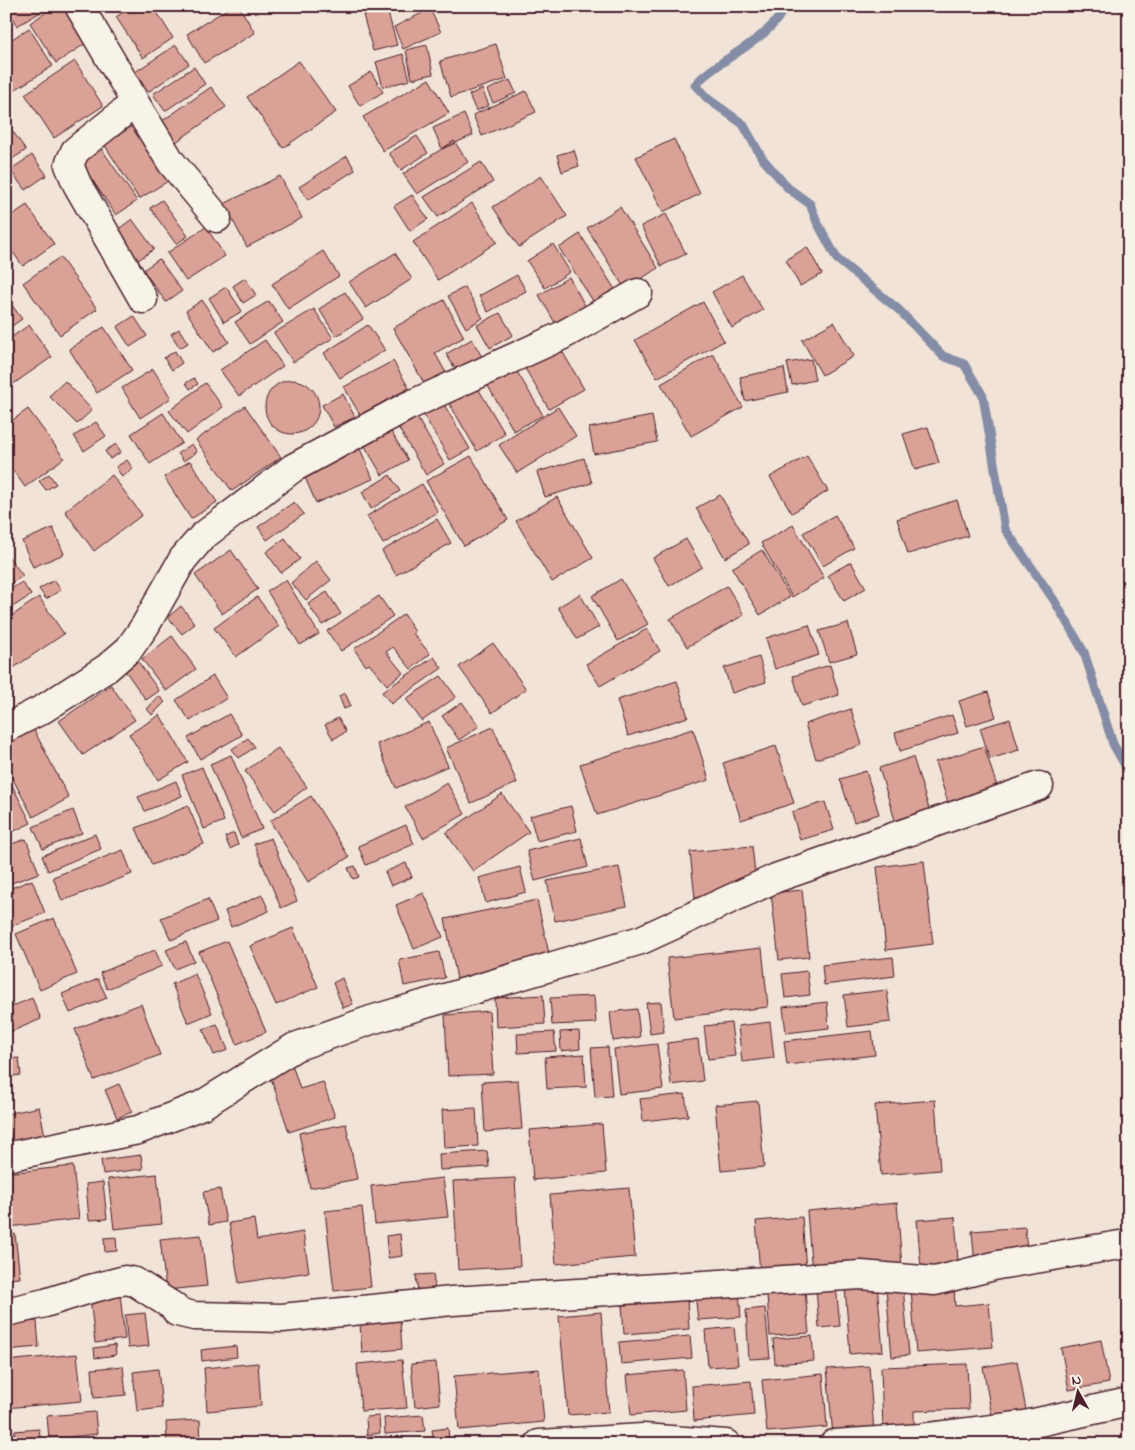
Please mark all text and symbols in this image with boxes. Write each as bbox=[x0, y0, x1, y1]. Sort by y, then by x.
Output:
north arrow bbox=[1052, 1368, 1102, 1418]
text: N bbox=[1070, 1370, 1083, 1392]

